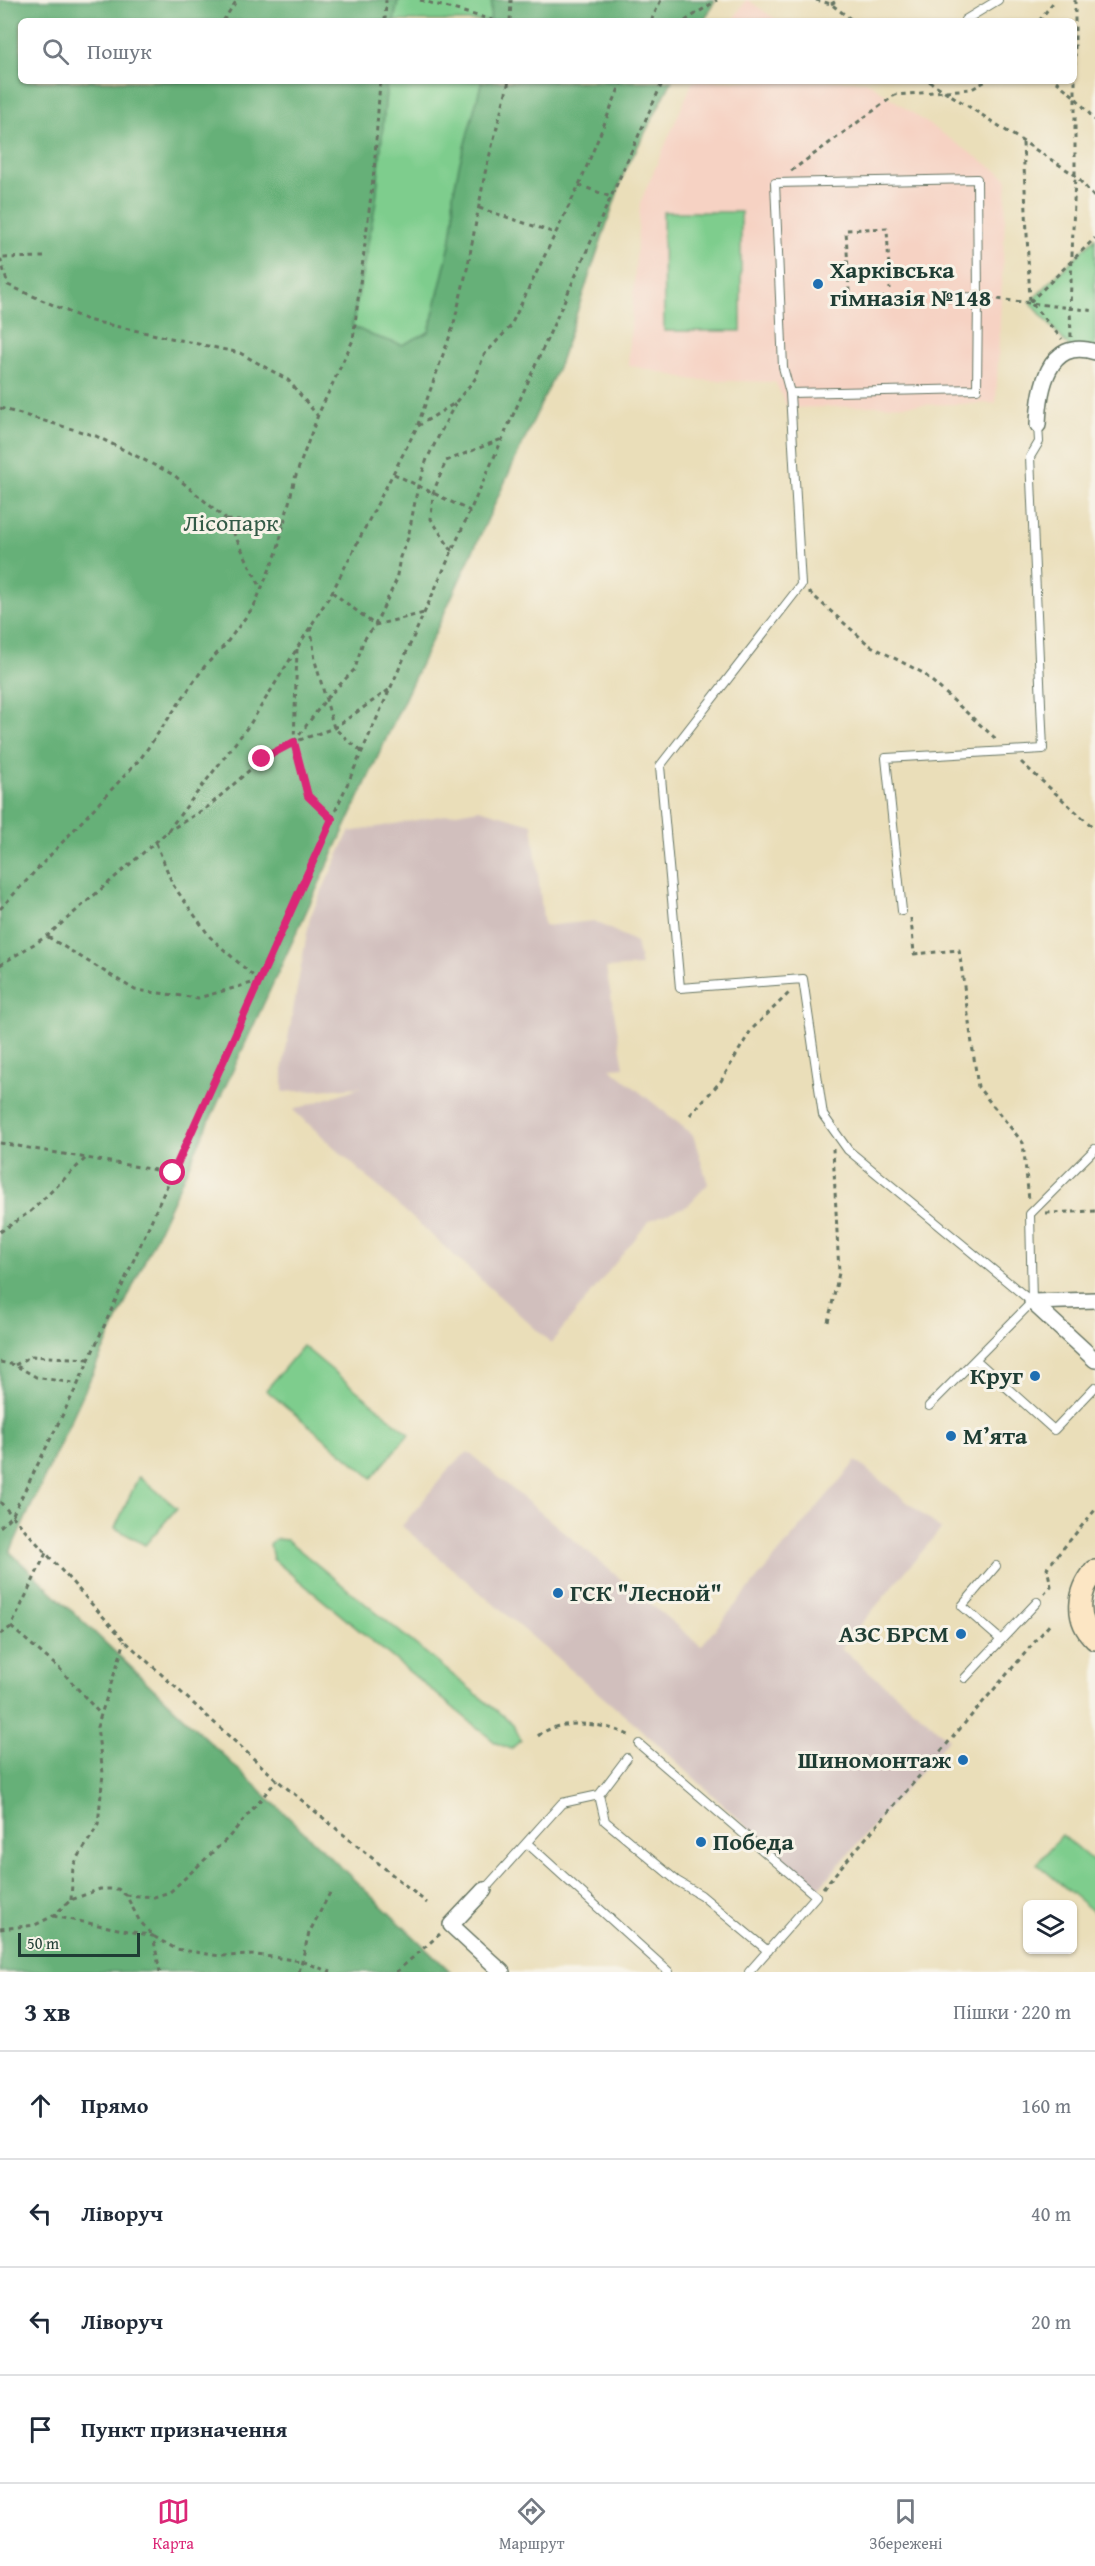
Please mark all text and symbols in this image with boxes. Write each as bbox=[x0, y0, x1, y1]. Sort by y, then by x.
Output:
search box bbox=[18, 18, 1077, 84]
icon: search bbox=[39, 35, 72, 68]
text: Пошук bbox=[87, 35, 152, 67]
place label: Харківська гімназія №148 bbox=[830, 252, 991, 315]
marker: Харківська гімназія №148 bbox=[811, 277, 825, 291]
park label: Лісопарк bbox=[183, 505, 279, 540]
route end bbox=[248, 745, 274, 771]
route start bbox=[159, 1159, 185, 1185]
place label: Круг bbox=[970, 1358, 1023, 1393]
marker: Круг bbox=[1028, 1369, 1042, 1383]
place label: Мʼята bbox=[963, 1418, 1028, 1453]
marker: Мʼята bbox=[944, 1429, 958, 1443]
place label: ГСК "Лесной" bbox=[570, 1575, 722, 1610]
marker: ГСК "Лесной" bbox=[551, 1586, 565, 1600]
place label: АЗС БРСМ bbox=[839, 1616, 949, 1651]
marker: АЗС БРСМ bbox=[954, 1627, 968, 1641]
place label: Шиномонтаж bbox=[798, 1742, 952, 1777]
marker: Шиномонтаж bbox=[956, 1753, 970, 1767]
place label: Победа bbox=[713, 1824, 794, 1859]
marker: Победа bbox=[694, 1835, 708, 1849]
map controls bbox=[1023, 1900, 1077, 1954]
button: layers bbox=[1023, 1900, 1077, 1954]
scale bar bbox=[18, 1930, 140, 1958]
text: 50 m bbox=[27, 1931, 59, 1955]
text: 3 хв bbox=[24, 1992, 71, 2031]
text: Пішки · 220 m bbox=[953, 1997, 1071, 2026]
icon: ahead bbox=[24, 2089, 57, 2122]
text: Прямо bbox=[81, 2089, 148, 2121]
text: 160 m bbox=[1021, 2091, 1071, 2120]
icon: left bbox=[24, 2197, 57, 2230]
text: Ліворуч bbox=[81, 2197, 163, 2229]
text: 40 m bbox=[1031, 2199, 1071, 2228]
icon: left bbox=[24, 2305, 57, 2338]
text: Ліворуч bbox=[81, 2305, 163, 2337]
text: 20 m bbox=[1031, 2307, 1071, 2336]
icon: arrive bbox=[24, 2413, 57, 2446]
text: Пункт призначення bbox=[81, 2413, 287, 2445]
tab: Карта bbox=[153, 2495, 194, 2555]
tab: Маршрут bbox=[499, 2495, 564, 2555]
tab: Збережені bbox=[869, 2495, 942, 2555]

